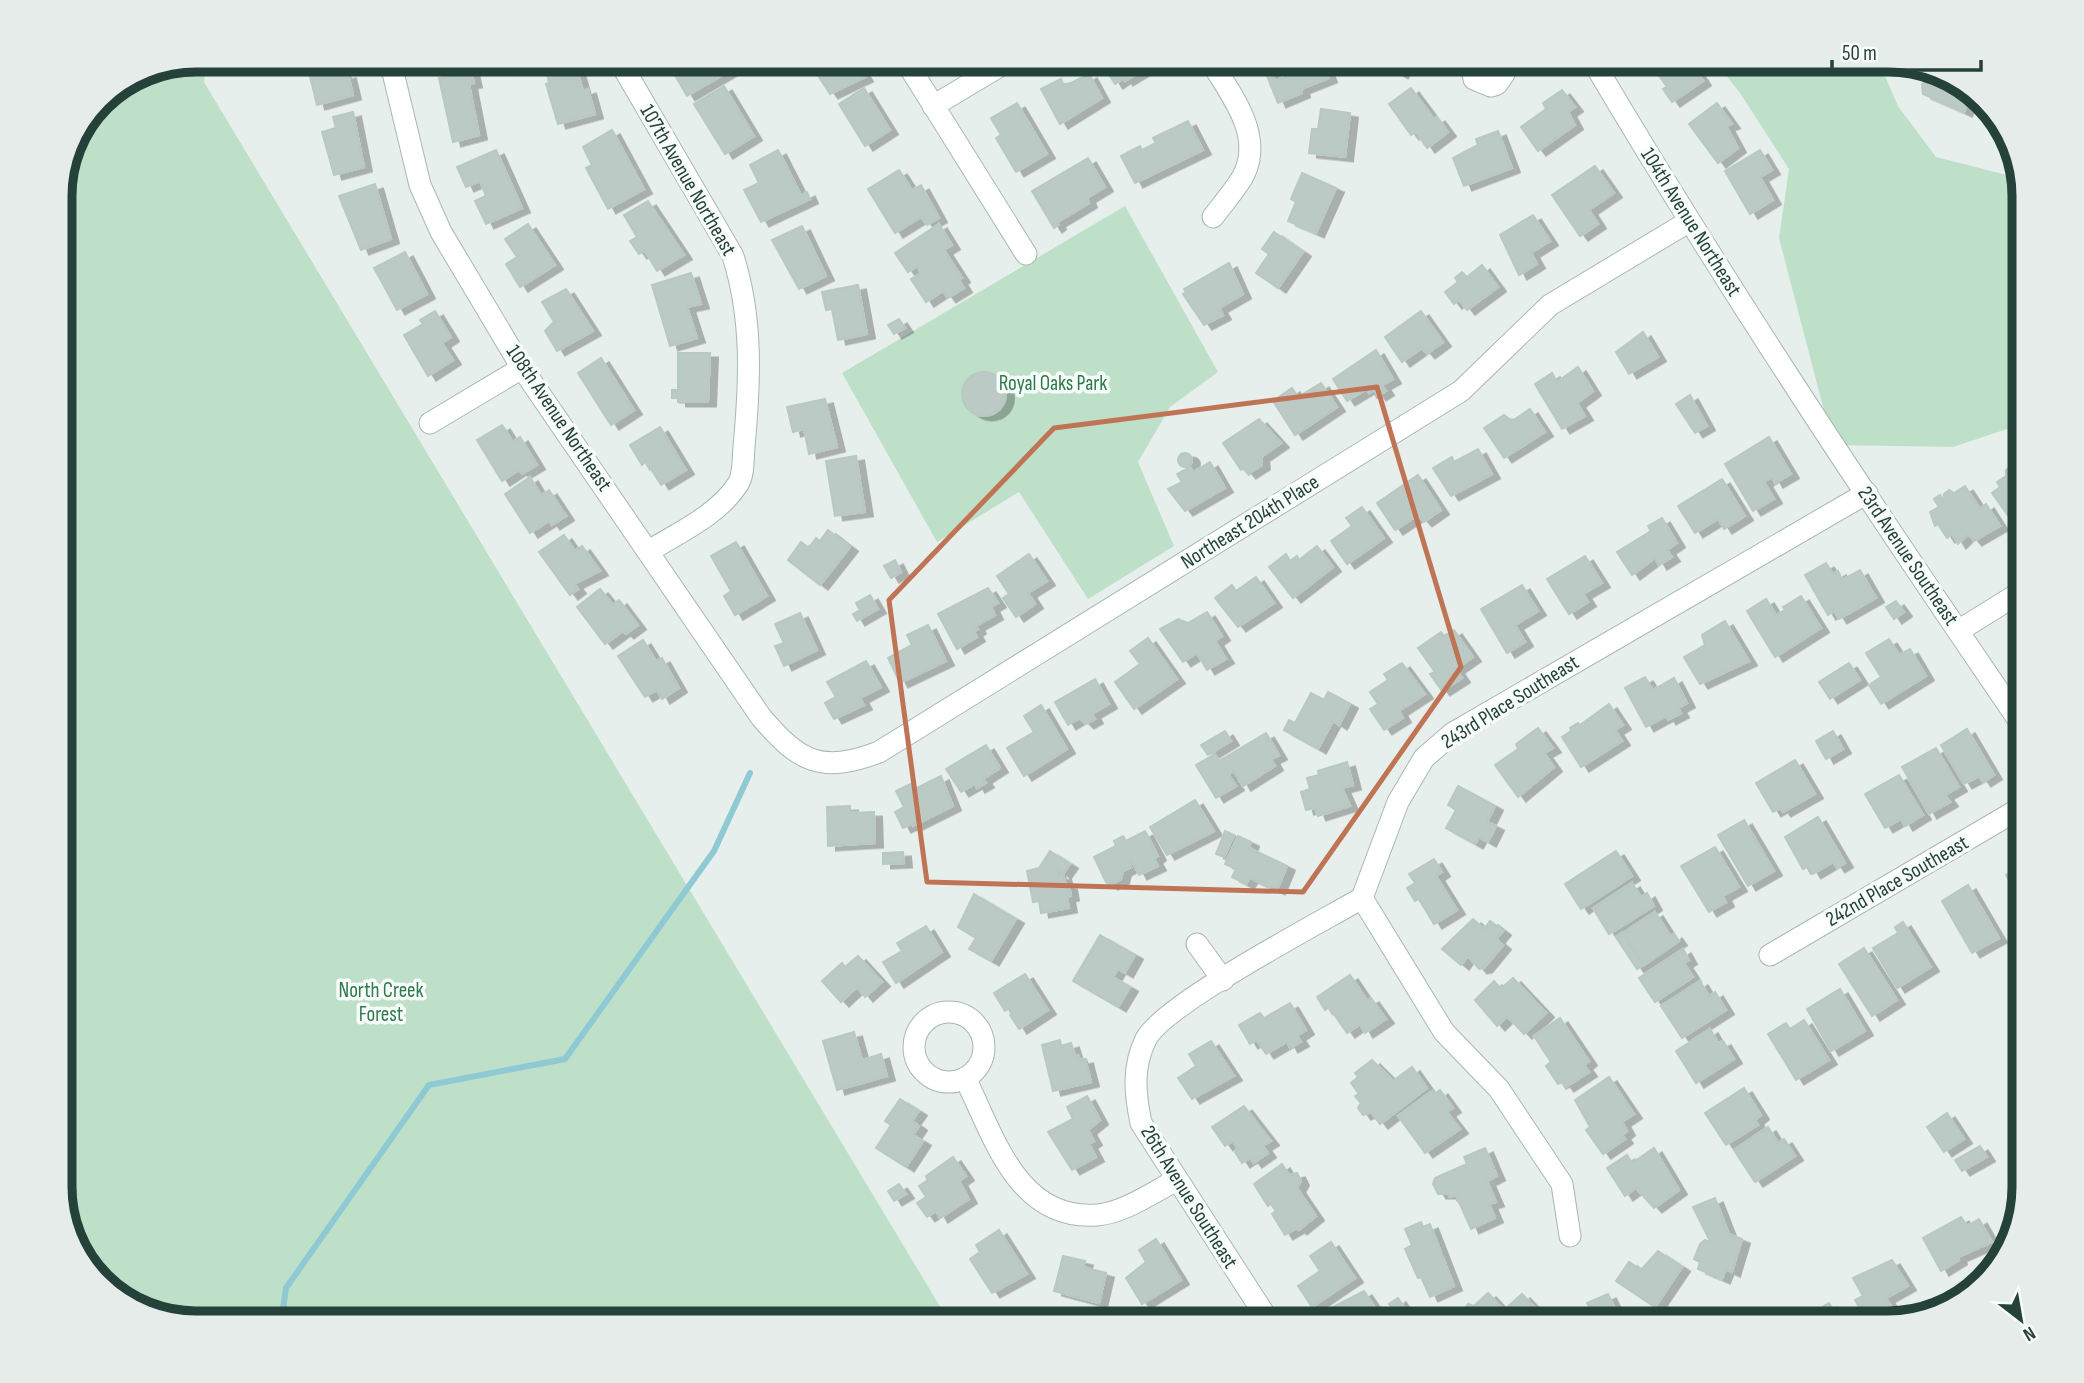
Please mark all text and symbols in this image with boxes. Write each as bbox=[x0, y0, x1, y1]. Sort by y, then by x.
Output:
scale bar bbox=[1832, 28, 1981, 72]
text: 50 m bbox=[1842, 41, 1877, 66]
street label: 107th Avenue Northeast bbox=[635, 100, 741, 260]
street label: 104th Avenue Northeast bbox=[1635, 143, 1747, 301]
street label: 108th Avenue Northeast bbox=[501, 340, 617, 496]
park label: Royal Oaks Park bbox=[999, 371, 1107, 396]
street label: Northeast 204th Place bbox=[1176, 470, 1324, 574]
street label: 23rd Avenue Southeast bbox=[1852, 482, 1964, 630]
street label: 243rd Place Southeast bbox=[1437, 650, 1583, 754]
street label: 242nd Place Southeast bbox=[1821, 830, 1973, 932]
park label: North Creek Forest bbox=[338, 978, 424, 1027]
street label: 26th Avenue Southeast bbox=[1135, 1121, 1243, 1273]
north arrow bbox=[1986, 1285, 2056, 1355]
text: N bbox=[2019, 1321, 2039, 1346]

